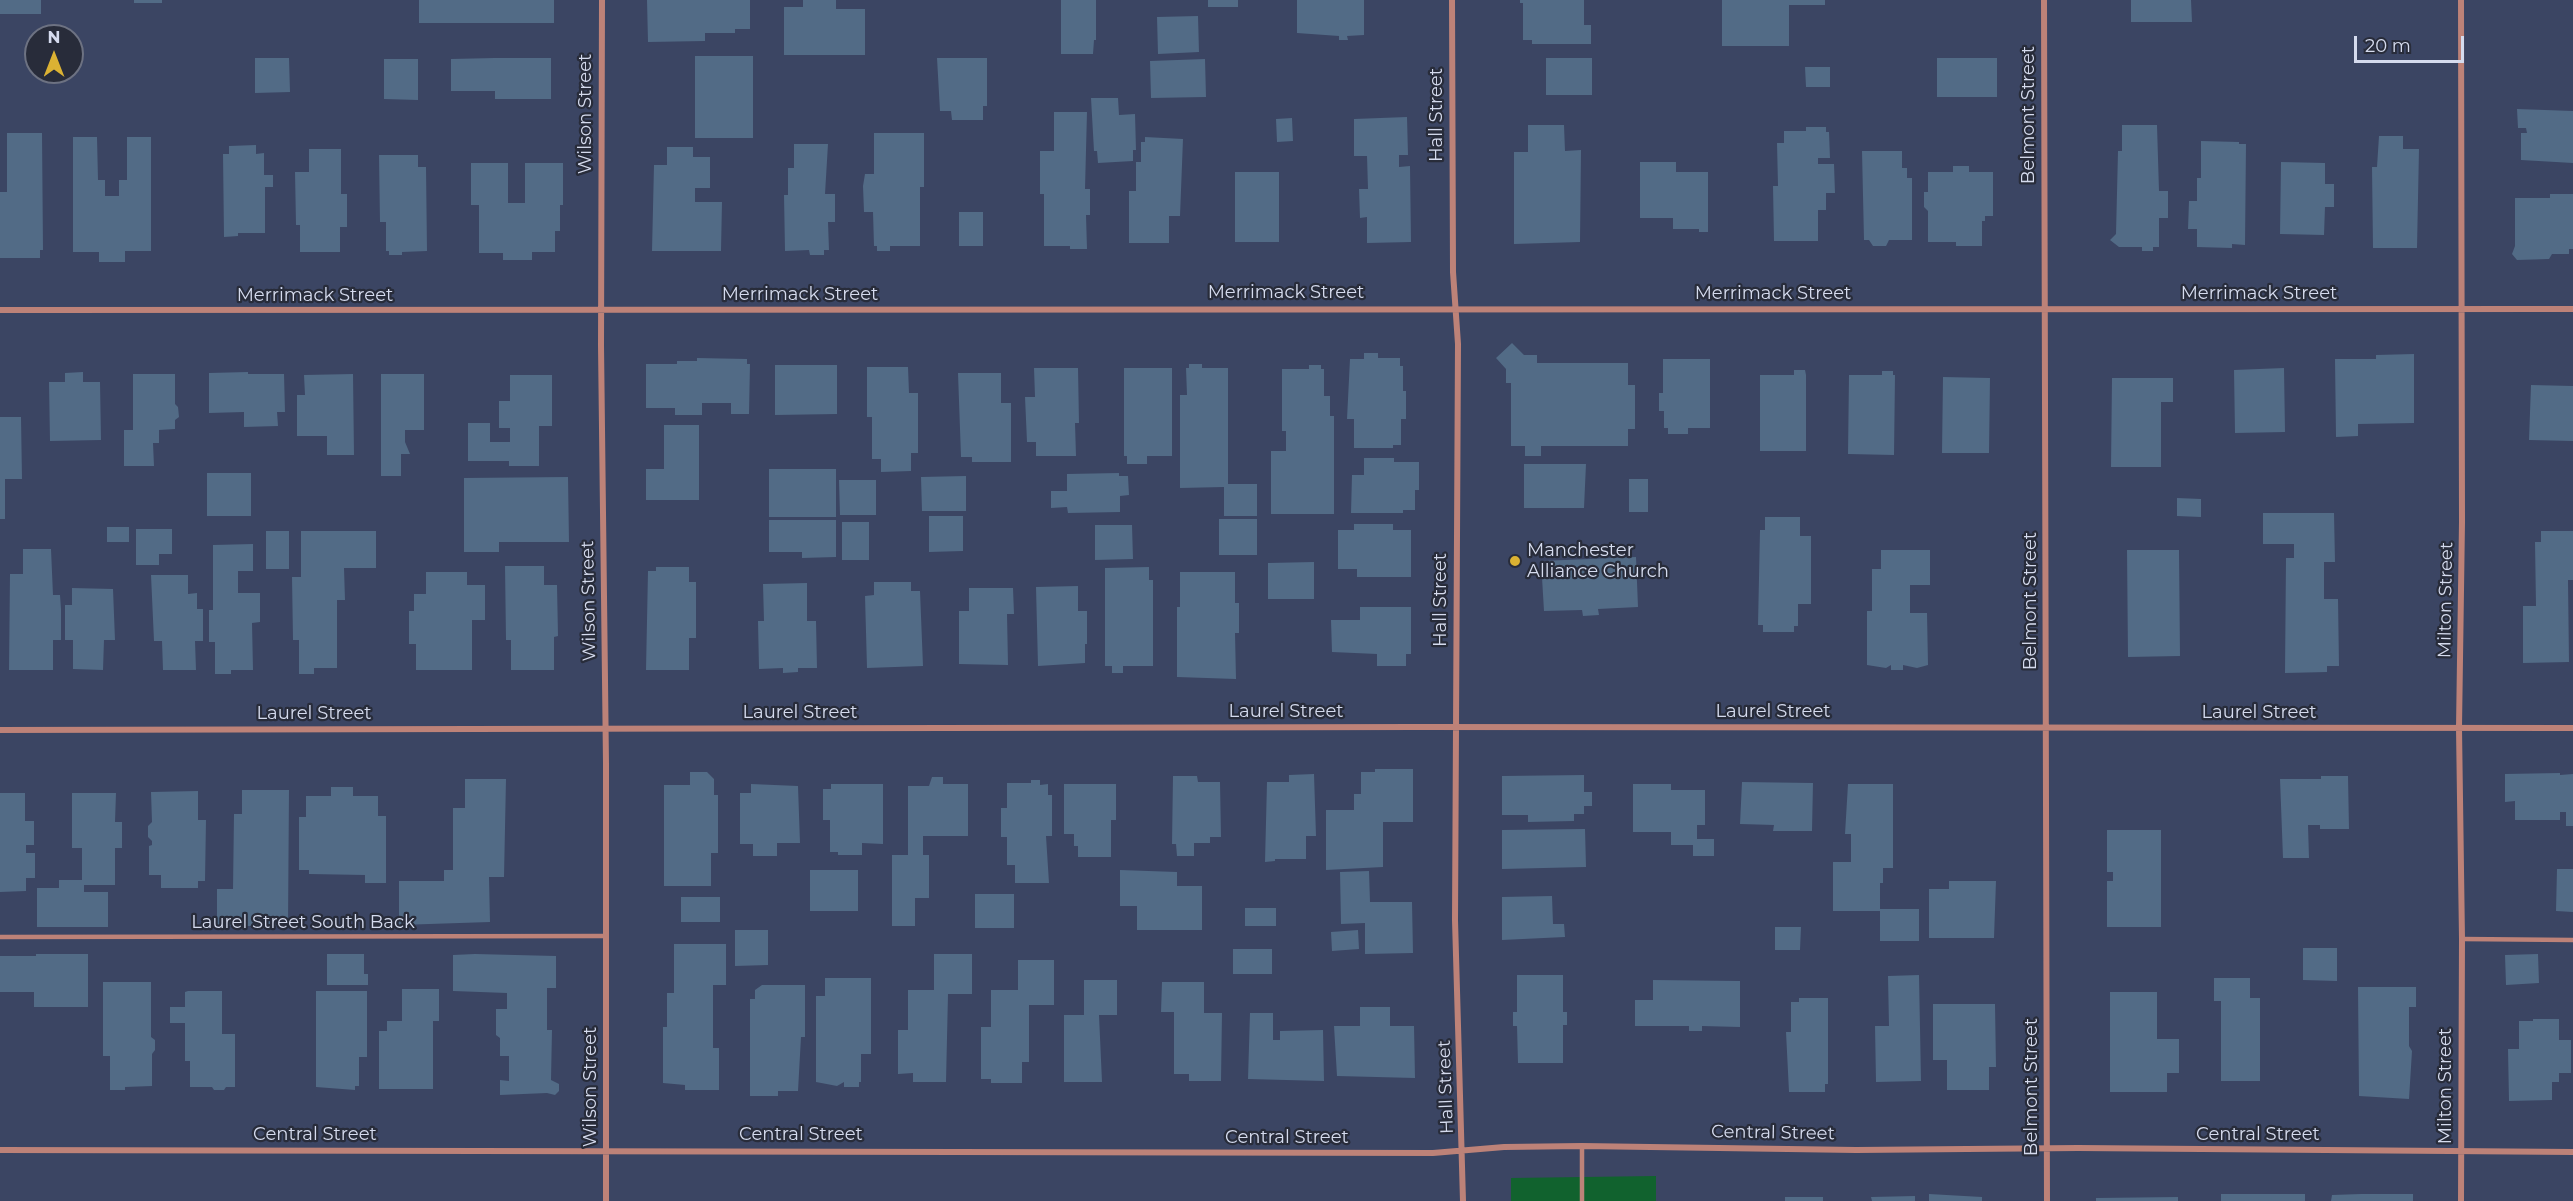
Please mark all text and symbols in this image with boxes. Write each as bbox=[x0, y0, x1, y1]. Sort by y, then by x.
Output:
north arrow bbox=[24, 24, 84, 84]
scale bar bbox=[2357, 24, 2466, 62]
text: N bbox=[48, 28, 60, 47]
text: 20 m bbox=[2365, 35, 2411, 57]
street label: Belmont Street bbox=[2018, 46, 2040, 184]
street label: Wilson Street bbox=[575, 54, 597, 174]
street label: Hall Street bbox=[1426, 68, 1448, 162]
street label: Merrimack Street bbox=[1208, 282, 1364, 304]
street label: Merrimack Street bbox=[1695, 283, 1851, 305]
street label: Merrimack Street bbox=[2181, 283, 2337, 305]
street label: Merrimack Street bbox=[722, 284, 878, 306]
street label: Merrimack Street bbox=[237, 285, 393, 307]
street label: Belmont Street bbox=[2020, 532, 2042, 670]
street label: Wilson Street bbox=[577, 540, 601, 662]
place label: Manchester Alliance Church bbox=[1527, 540, 1669, 582]
street label: Milton Street bbox=[2434, 542, 2458, 658]
street label: Hall Street bbox=[1430, 553, 1452, 647]
marker: Manchester Alliance Church bbox=[1508, 554, 1522, 568]
street label: Laurel Street bbox=[1228, 701, 1344, 723]
street label: Laurel Street bbox=[1715, 701, 1831, 723]
street label: Laurel Street bbox=[742, 702, 858, 724]
street label: Laurel Street bbox=[2201, 702, 2317, 724]
street label: Laurel Street bbox=[256, 703, 372, 725]
street label: Laurel Street South Back bbox=[191, 912, 415, 934]
street label: Belmont Street bbox=[2021, 1018, 2043, 1156]
street label: Wilson Street bbox=[580, 1027, 602, 1147]
street label: Milton Street bbox=[2435, 1028, 2457, 1144]
street label: Hall Street bbox=[1434, 1040, 1458, 1134]
street label: Central Street bbox=[1711, 1121, 1835, 1145]
street label: Central Street bbox=[253, 1124, 377, 1146]
street label: Central Street bbox=[739, 1124, 863, 1146]
street label: Central Street bbox=[2196, 1124, 2320, 1146]
street label: Central Street bbox=[1225, 1127, 1349, 1149]

